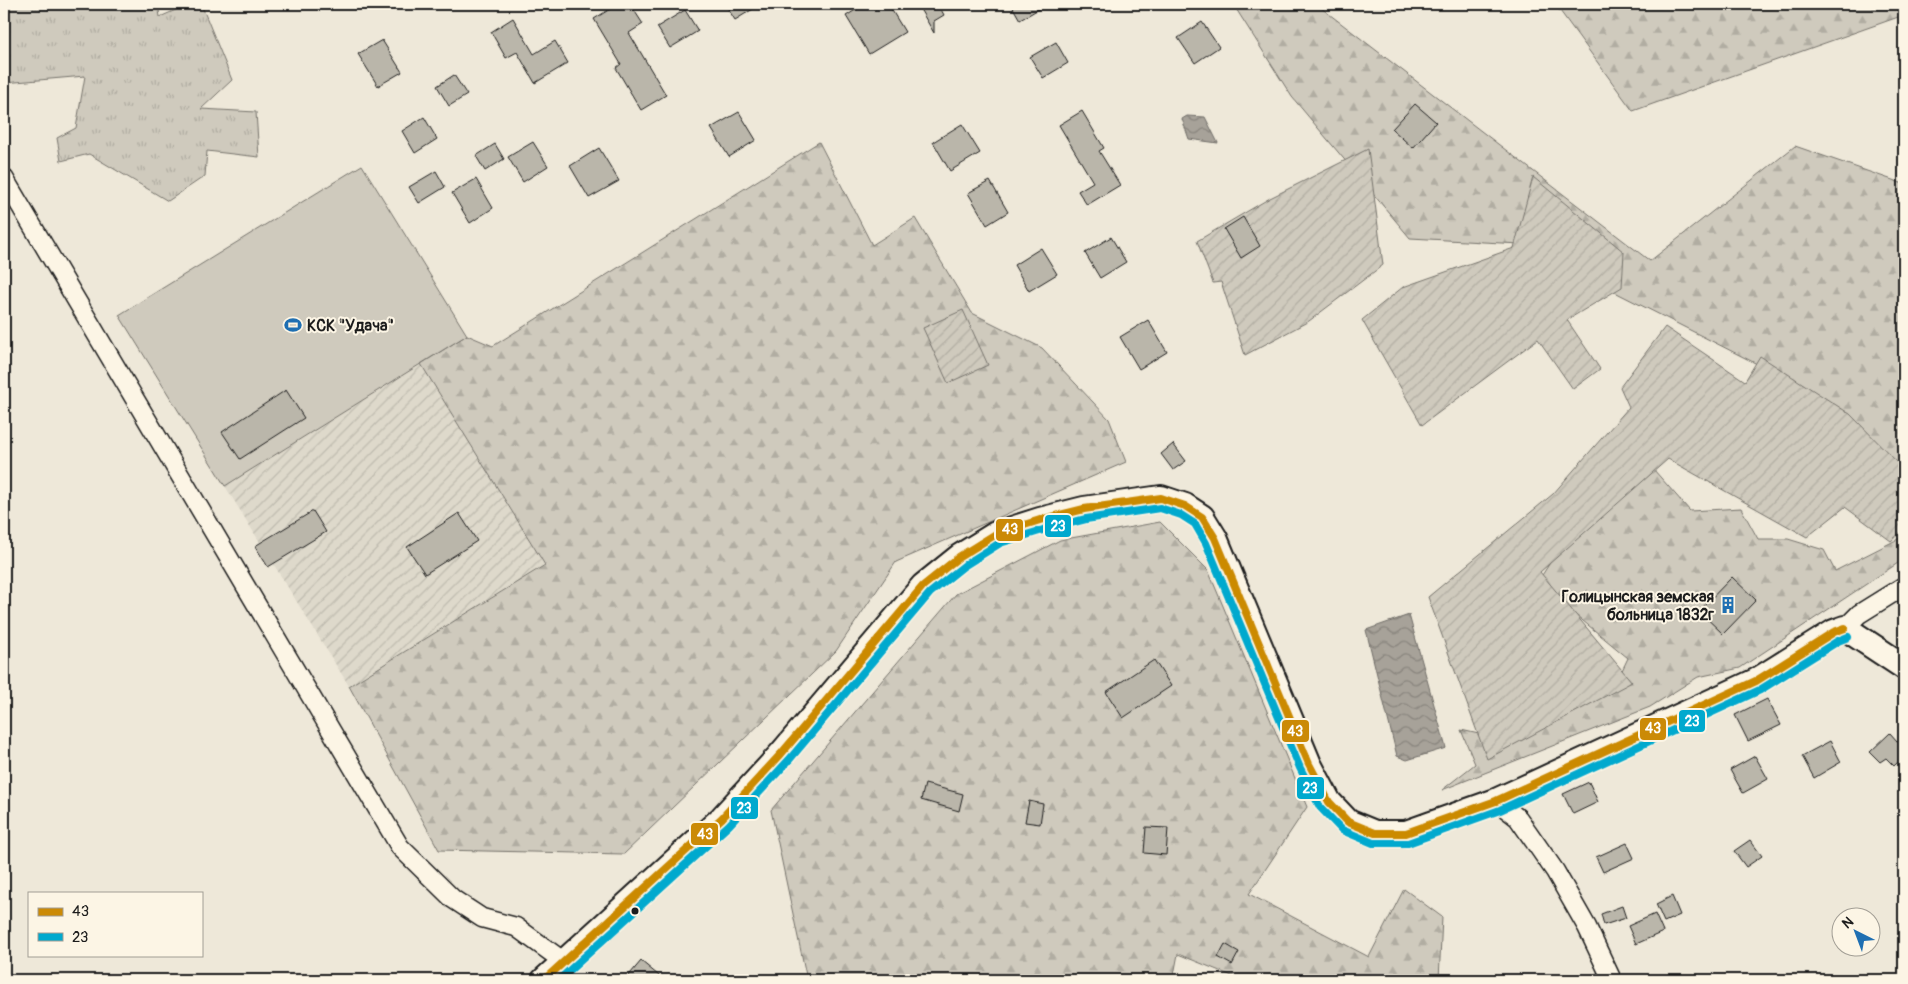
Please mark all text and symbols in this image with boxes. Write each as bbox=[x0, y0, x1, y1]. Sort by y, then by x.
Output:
sports icon: КСК "Удача" bbox=[283, 315, 303, 335]
place label: КСК "Удача" bbox=[307, 316, 394, 336]
line badge: 23 bbox=[1044, 514, 1072, 538]
line badge: 43 bbox=[995, 518, 1024, 542]
text: 23 bbox=[1050, 518, 1066, 535]
text: 43 bbox=[1002, 521, 1018, 538]
place label: Голицынская земская больница 1832г bbox=[1562, 587, 1715, 625]
building icon: Голицынская земская больница 1832г bbox=[1718, 595, 1738, 615]
line badge: 23 bbox=[1678, 709, 1706, 733]
text: 23 bbox=[1684, 713, 1700, 730]
line badge: 43 bbox=[1639, 717, 1667, 741]
line badge: 43 bbox=[1281, 719, 1310, 743]
text: 43 bbox=[1645, 720, 1661, 737]
text: 43 bbox=[1287, 723, 1303, 740]
line badge: 23 bbox=[1296, 776, 1325, 800]
text: 23 bbox=[1302, 780, 1318, 797]
line badge: 23 bbox=[730, 796, 759, 820]
text: 23 bbox=[736, 800, 752, 817]
line badge: 43 bbox=[690, 822, 719, 846]
text: 43 bbox=[697, 826, 713, 843]
legend bbox=[28, 892, 202, 956]
text: 43 bbox=[72, 902, 89, 921]
unlabelled marker bbox=[630, 906, 640, 916]
north arrow bbox=[1830, 906, 1880, 956]
text: N bbox=[1838, 913, 1857, 932]
text: 23 bbox=[72, 928, 88, 947]

